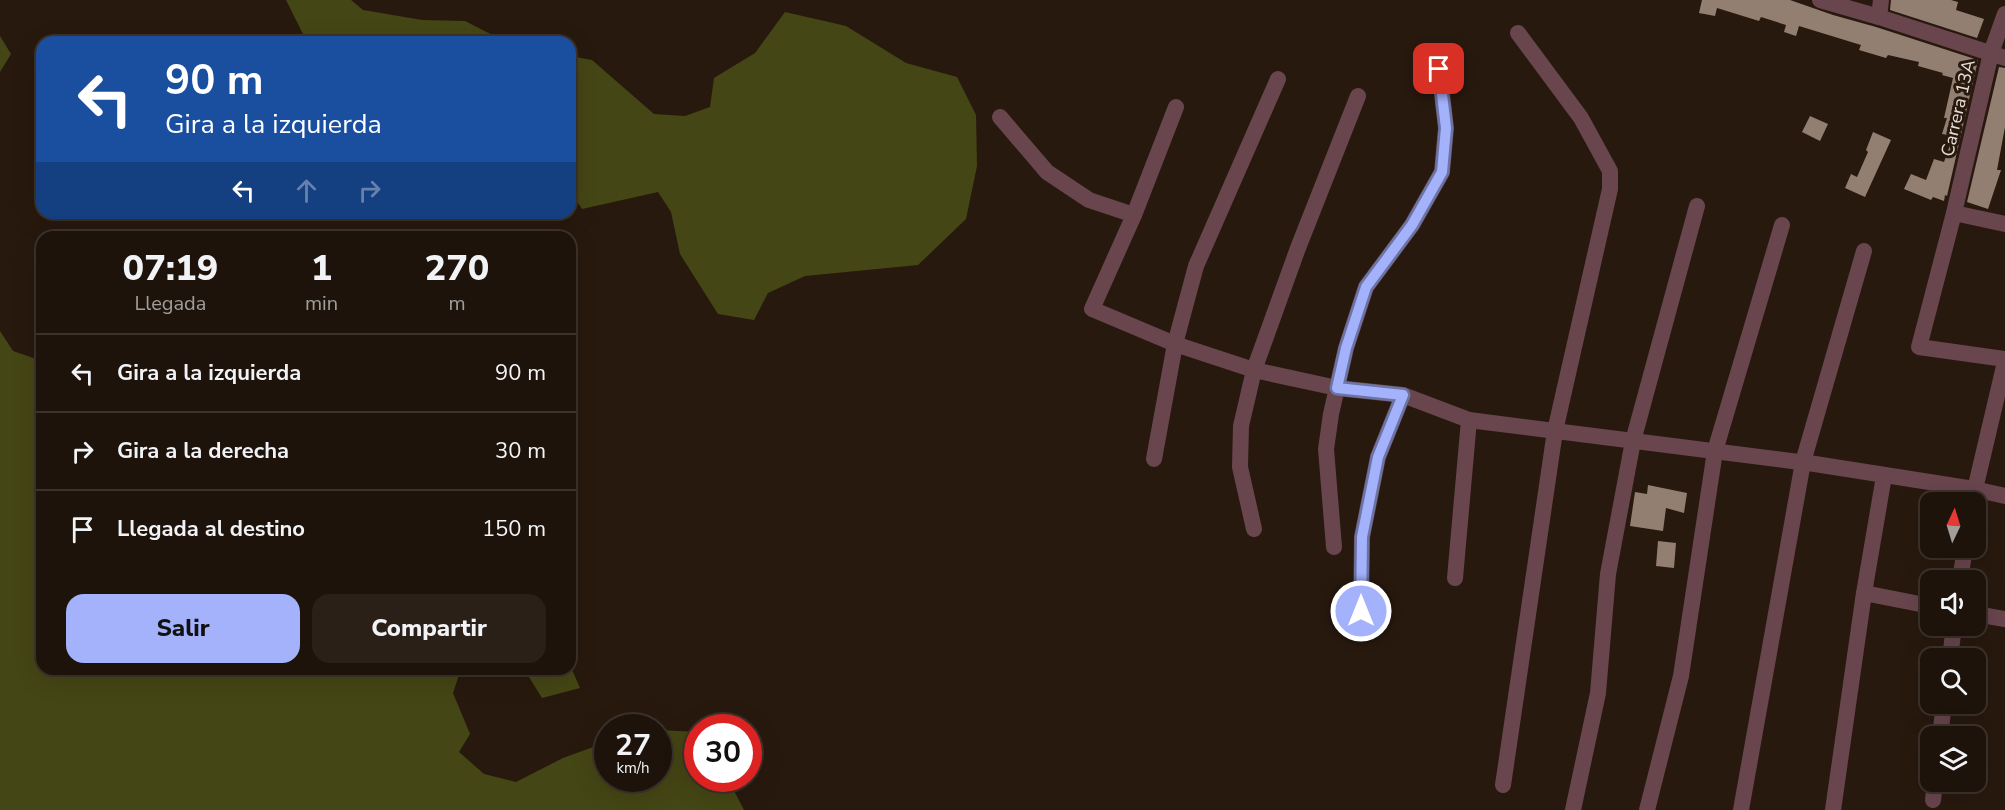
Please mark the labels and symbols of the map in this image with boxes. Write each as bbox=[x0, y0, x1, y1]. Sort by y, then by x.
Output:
pin bbox=[1413, 43, 1464, 94]
street label: Carrera 13A bbox=[1935, 57, 1981, 159]
north arrow bbox=[1920, 492, 1986, 558]
position arrow bbox=[1329, 579, 1393, 643]
speed limit sign: 30 bbox=[684, 714, 762, 792]

